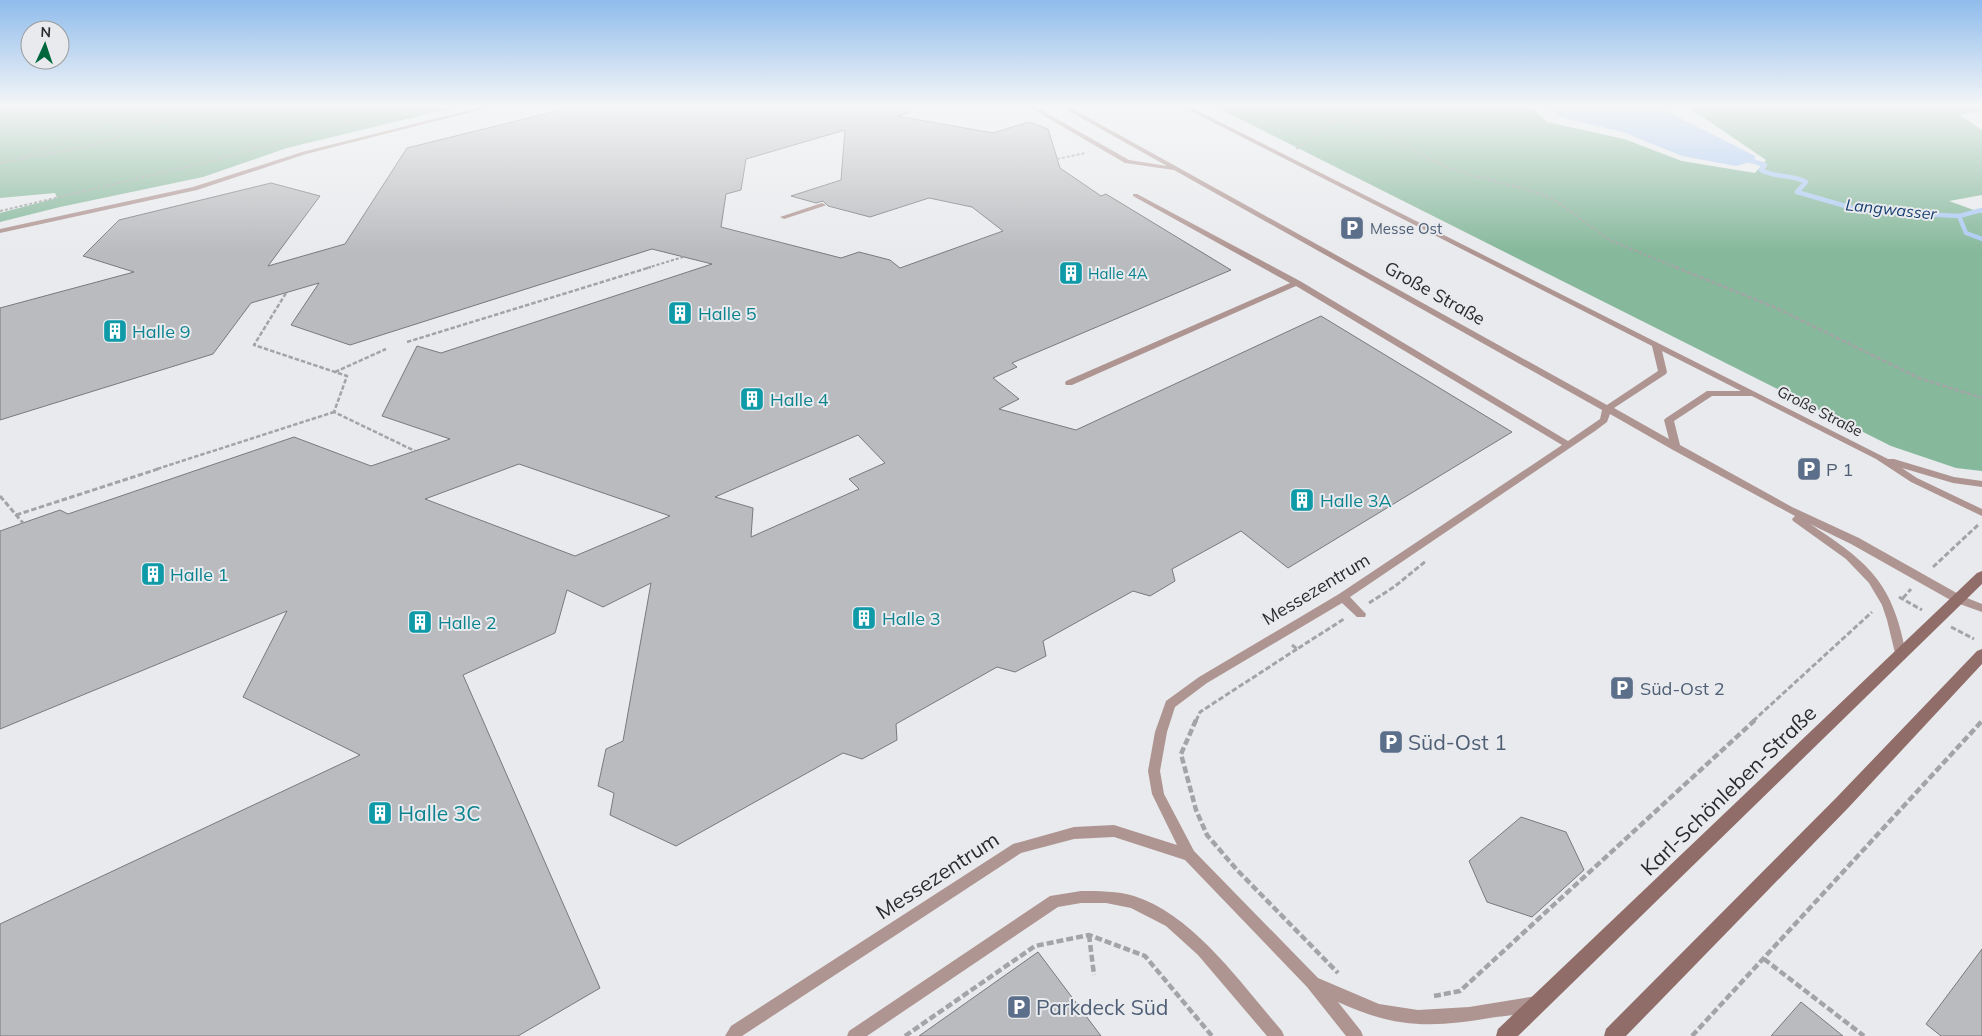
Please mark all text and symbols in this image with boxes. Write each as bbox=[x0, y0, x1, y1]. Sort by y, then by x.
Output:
north arrow bbox=[20, 20, 70, 70]
text: N bbox=[40, 23, 51, 41]
water label: Langwasser bbox=[1845, 194, 1939, 224]
parking icon: Messe Ost bbox=[1339, 215, 1365, 241]
place label: Messe Ost bbox=[1370, 219, 1442, 238]
street label: Große Straße bbox=[1381, 256, 1489, 330]
building icon: Halle 4A bbox=[1058, 260, 1084, 286]
place label: Halle 4A bbox=[1088, 264, 1148, 283]
building icon: Halle 5 bbox=[667, 300, 693, 326]
place label: Halle 5 bbox=[698, 302, 757, 325]
building icon: Halle 9 bbox=[102, 318, 128, 344]
place label: Halle 9 bbox=[132, 320, 190, 343]
street label: Große Straße bbox=[1774, 381, 1866, 441]
building icon: Halle 4 bbox=[739, 386, 765, 412]
place label: Halle 4 bbox=[770, 388, 829, 411]
parking icon: P 1 bbox=[1796, 456, 1822, 482]
place label: P 1 bbox=[1826, 458, 1853, 481]
building icon: Halle 3A bbox=[1289, 487, 1315, 513]
place label: Halle 3A bbox=[1320, 489, 1392, 512]
street label: Messezentrum bbox=[1258, 548, 1374, 630]
building icon: Halle 1 bbox=[140, 561, 166, 587]
place label: Halle 1 bbox=[170, 563, 228, 586]
building icon: Halle 3 bbox=[851, 605, 877, 631]
place label: Halle 3 bbox=[882, 607, 940, 630]
building icon: Halle 2 bbox=[407, 609, 433, 635]
place label: Halle 2 bbox=[438, 611, 496, 634]
parking icon: Süd-Ost 2 bbox=[1609, 675, 1635, 701]
place label: Süd-Ost 2 bbox=[1640, 677, 1725, 700]
street label: Karl-Schönleben-Straße bbox=[1635, 699, 1821, 881]
parking icon: Süd-Ost 1 bbox=[1378, 729, 1404, 755]
place label: Süd-Ost 1 bbox=[1408, 729, 1507, 755]
building icon: Halle 3C bbox=[367, 800, 393, 826]
place label: Halle 3C bbox=[398, 800, 481, 826]
street label: Messezentrum bbox=[871, 826, 1003, 924]
parking icon: Parkdeck Süd bbox=[1006, 994, 1032, 1020]
place label: Parkdeck Süd bbox=[1036, 994, 1168, 1020]

